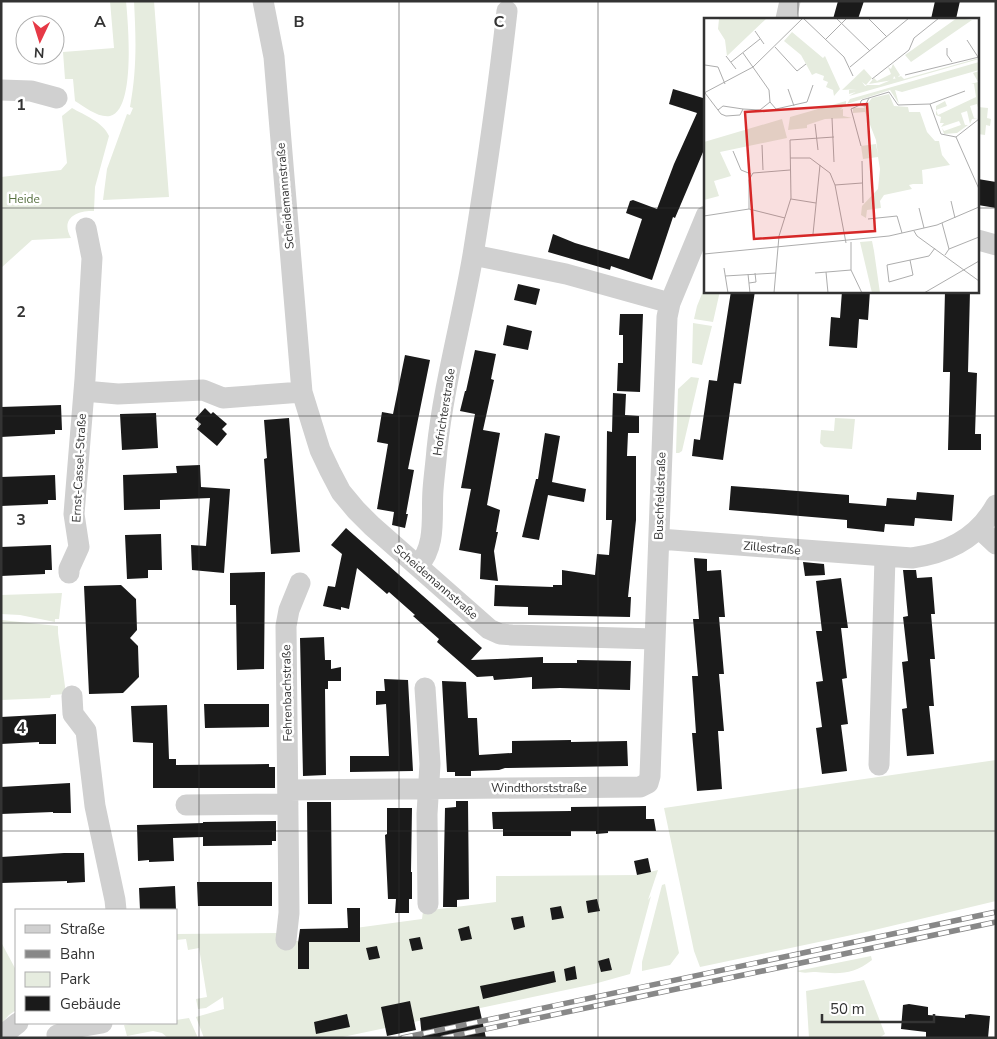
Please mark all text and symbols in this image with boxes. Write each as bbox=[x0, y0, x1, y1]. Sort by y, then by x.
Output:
text: A bbox=[94, 11, 106, 33]
text: B bbox=[293, 11, 305, 33]
text: C bbox=[494, 11, 505, 33]
north arrow bbox=[15, 15, 65, 65]
inset map bbox=[704, 18, 980, 292]
text: N bbox=[33, 43, 45, 62]
text: 1 bbox=[16, 94, 26, 116]
street label: Scheidemannstraße bbox=[272, 142, 298, 250]
park label: Heide bbox=[8, 191, 40, 207]
text: 2 bbox=[16, 301, 26, 323]
street label: Hofrichterstraße bbox=[429, 367, 459, 457]
street label: Ernst-Cassel-Straße bbox=[68, 413, 90, 523]
street label: Buschfeldstraße bbox=[650, 452, 670, 540]
text: 3 bbox=[16, 509, 26, 531]
street label: Zillestraße bbox=[743, 538, 801, 558]
street label: Scheidemannstraße bbox=[390, 541, 482, 623]
street label: Fehrenbachstraße bbox=[278, 644, 296, 742]
text: 4 bbox=[16, 717, 26, 739]
street label: Windthorststraße bbox=[491, 780, 587, 796]
legend bbox=[15, 909, 178, 1024]
text: Straße bbox=[60, 919, 105, 939]
text: Bahn bbox=[60, 944, 95, 964]
text: Park bbox=[60, 969, 90, 989]
scale bar bbox=[822, 992, 934, 1024]
text: Gebäude bbox=[60, 994, 121, 1014]
text: 50 m bbox=[830, 999, 865, 1019]

